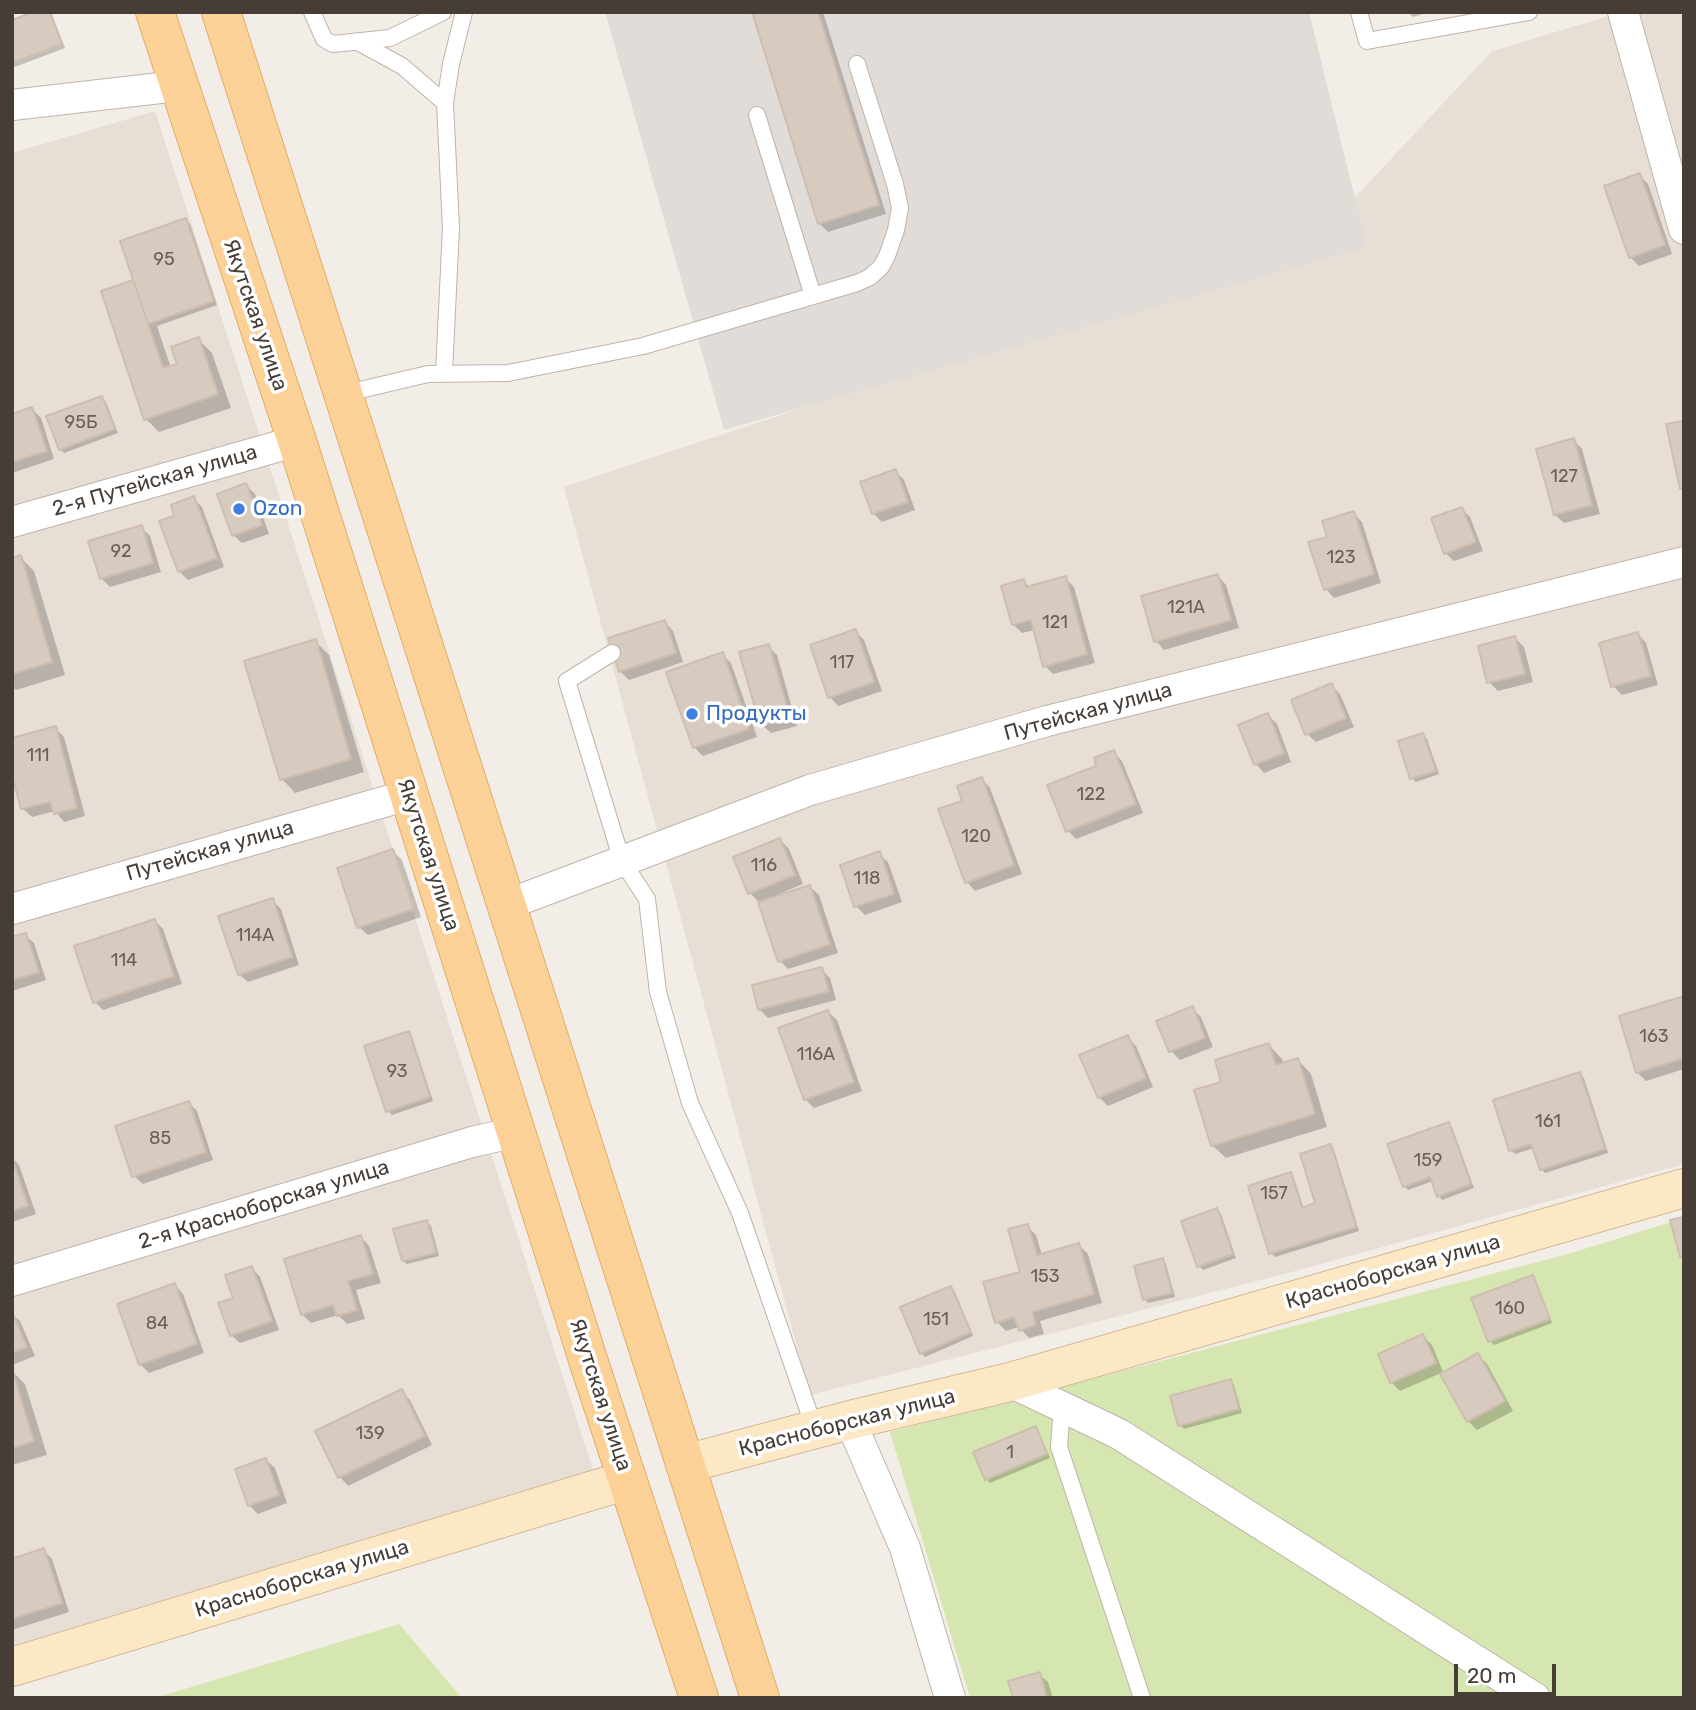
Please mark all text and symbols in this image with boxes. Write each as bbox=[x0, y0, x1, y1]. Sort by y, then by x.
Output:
street label: Якутская улица bbox=[217, 236, 293, 394]
house number: 95 bbox=[153, 249, 175, 271]
house number: 95Б bbox=[65, 412, 97, 434]
street label: 2-я Путейская улица bbox=[50, 440, 260, 522]
house number: 127 bbox=[1550, 466, 1578, 488]
place label: Ozon bbox=[253, 496, 303, 522]
marker: Ozon bbox=[231, 501, 247, 517]
house number: 92 bbox=[110, 541, 132, 563]
house number: 123 bbox=[1326, 547, 1356, 569]
house number: 121А bbox=[1167, 597, 1205, 619]
house number: 121 bbox=[1042, 612, 1068, 634]
house number: 117 bbox=[830, 652, 854, 674]
street label: Путейская улица bbox=[1001, 677, 1175, 747]
place label: Продукты bbox=[706, 701, 807, 727]
marker: Продукты bbox=[684, 706, 700, 722]
house number: 111 bbox=[26, 745, 50, 767]
street label: Якутская улица bbox=[391, 776, 465, 934]
house number: 122 bbox=[1077, 784, 1105, 806]
street label: Путейская улица bbox=[123, 815, 297, 887]
house number: 120 bbox=[961, 826, 991, 848]
house number: 116 bbox=[751, 855, 777, 877]
house number: 118 bbox=[854, 868, 880, 890]
house number: 114А bbox=[236, 925, 274, 947]
house number: 114 bbox=[111, 950, 137, 972]
house number: 163 bbox=[1639, 1026, 1669, 1048]
house number: 116А bbox=[797, 1044, 835, 1066]
house number: 93 bbox=[386, 1061, 408, 1083]
house number: 161 bbox=[1535, 1111, 1561, 1133]
house number: 85 bbox=[149, 1128, 171, 1150]
house number: 159 bbox=[1413, 1150, 1443, 1172]
street label: 2-я Красноборская улица bbox=[136, 1155, 392, 1255]
house number: 157 bbox=[1260, 1183, 1288, 1205]
street label: Красноборская улица bbox=[1283, 1229, 1503, 1315]
house number: 153 bbox=[1030, 1266, 1060, 1288]
house number: 160 bbox=[1495, 1298, 1525, 1320]
house number: 151 bbox=[923, 1309, 949, 1331]
house number: 84 bbox=[146, 1313, 168, 1335]
street label: Якутская улица bbox=[563, 1316, 637, 1474]
street label: Красноборская улица bbox=[736, 1384, 958, 1462]
house number: 139 bbox=[355, 1423, 385, 1445]
house number: 1 bbox=[1006, 1442, 1014, 1464]
street label: Красноборская улица bbox=[192, 1534, 412, 1624]
scale bar bbox=[1458, 1650, 1560, 1694]
text: 20 m bbox=[1467, 1663, 1516, 1688]

